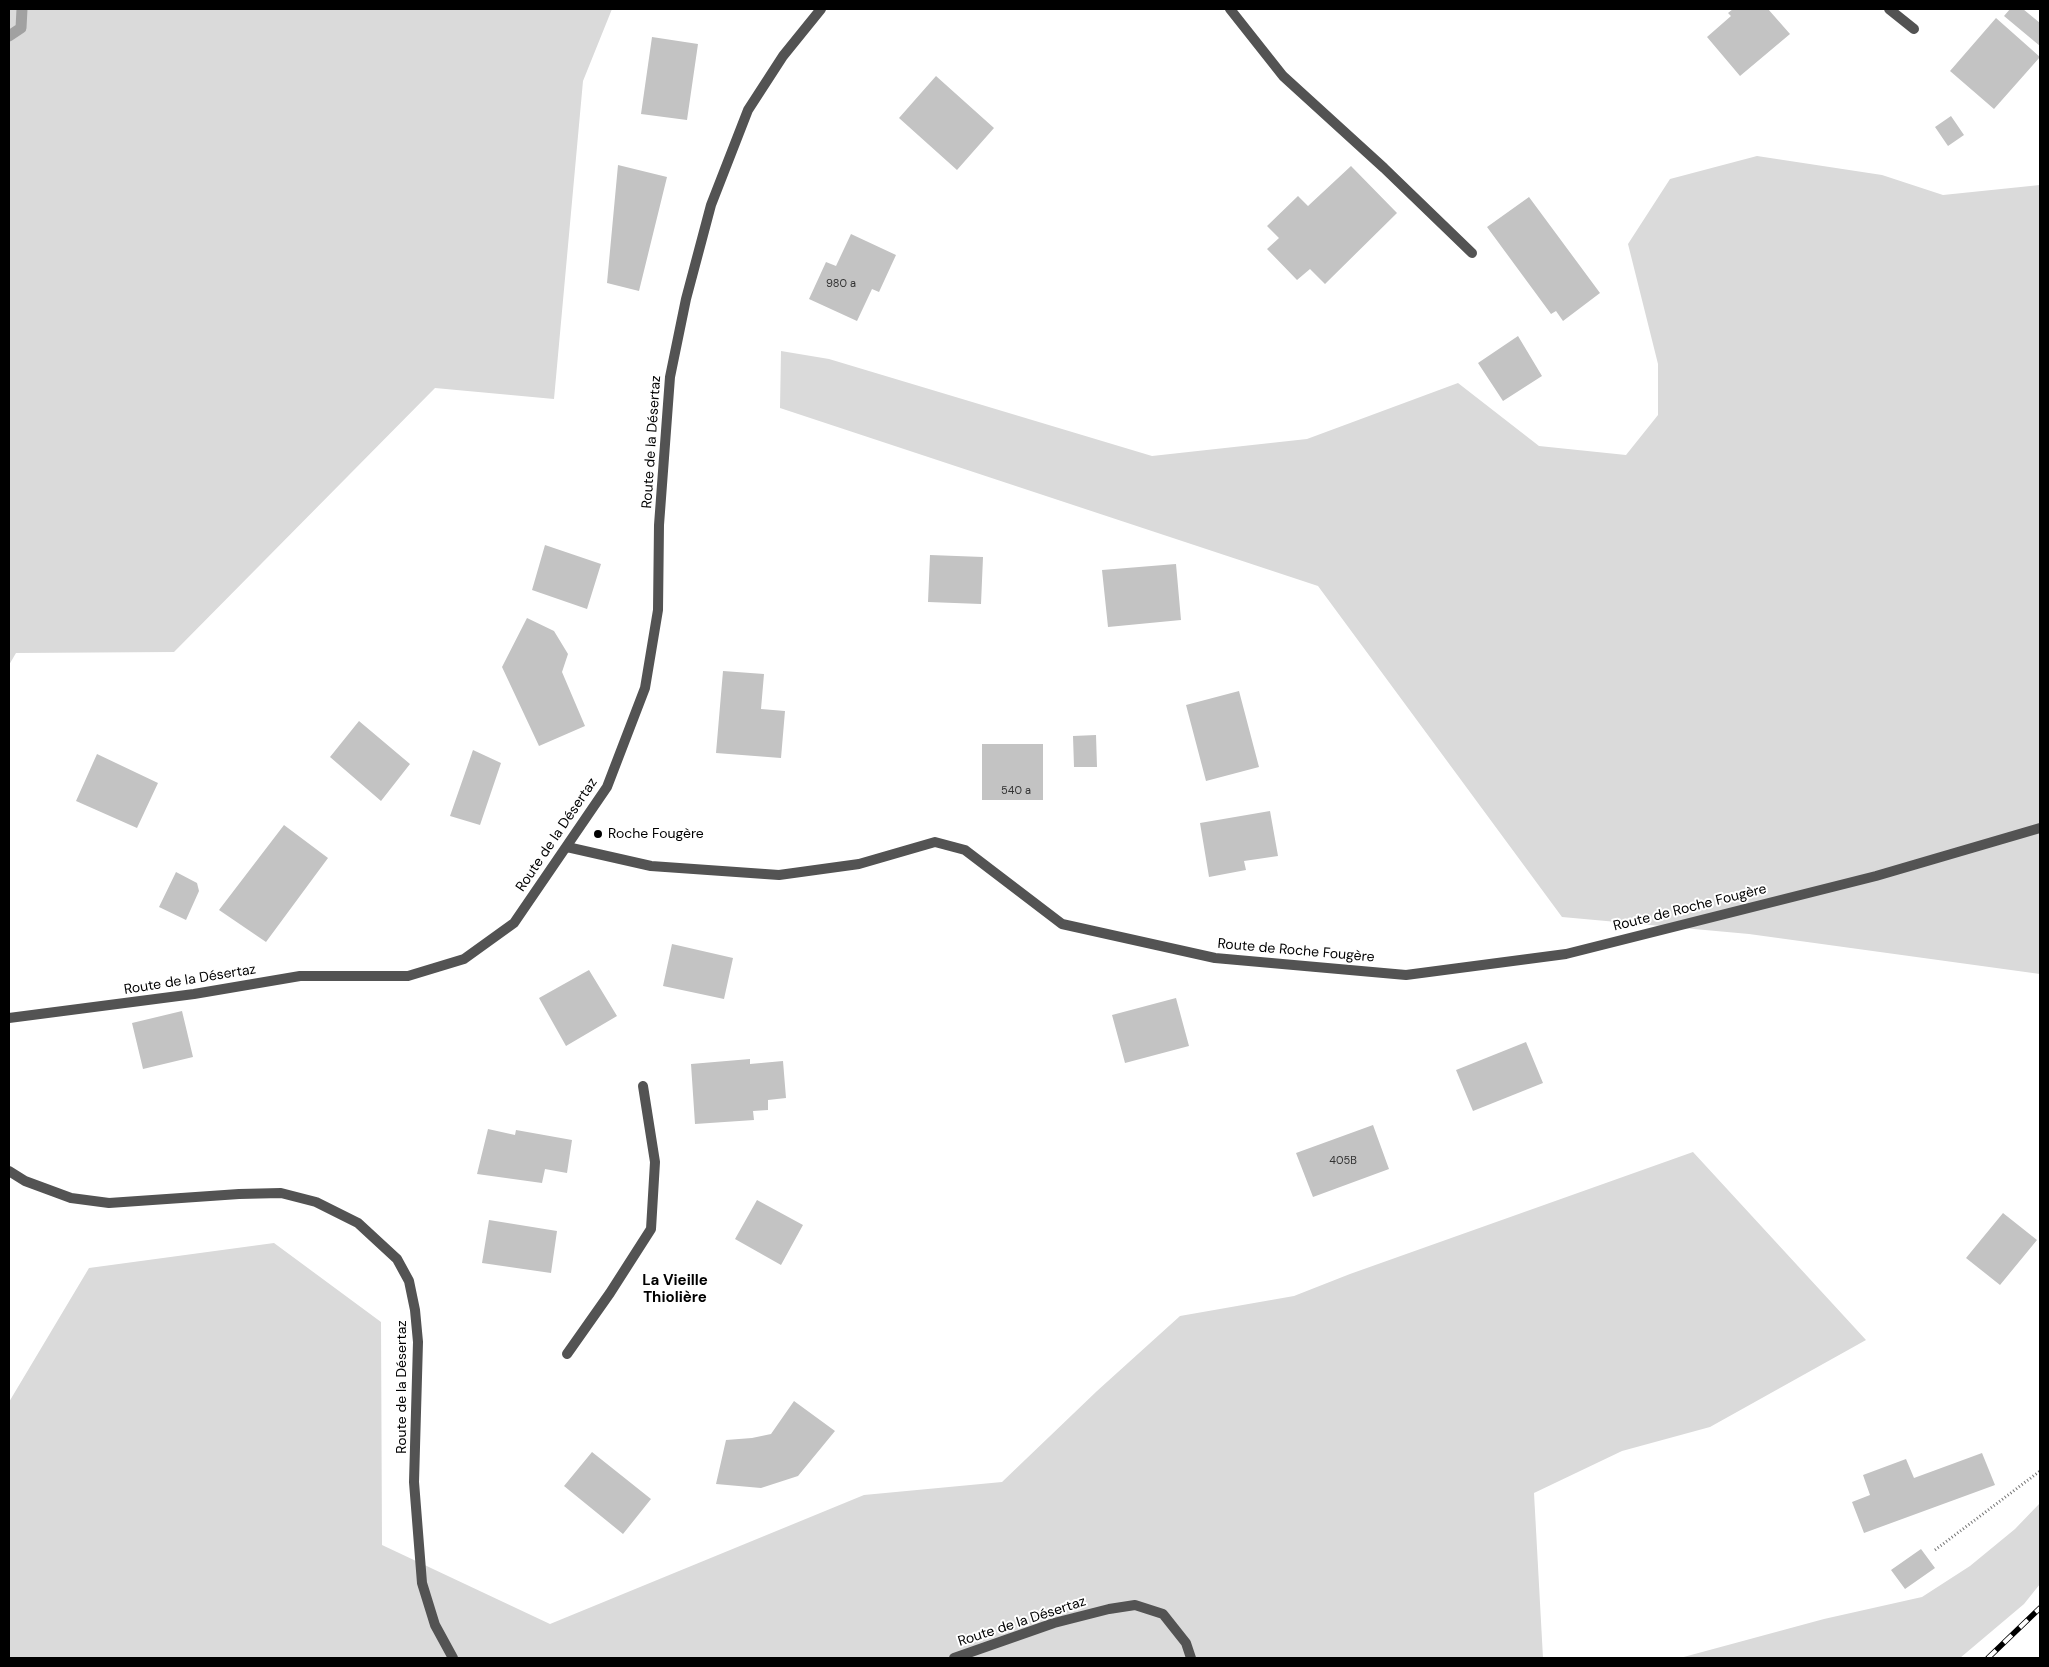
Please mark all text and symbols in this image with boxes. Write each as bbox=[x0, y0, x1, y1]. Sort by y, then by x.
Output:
house number: 980 a bbox=[826, 277, 856, 291]
street label: Route de la Désertaz bbox=[639, 375, 665, 509]
street label: Route de la Désertaz bbox=[513, 775, 601, 895]
house number: 540 a bbox=[1001, 784, 1031, 798]
place label: Roche Fougère bbox=[608, 826, 704, 842]
marker: Roche Fougère bbox=[592, 828, 604, 840]
street label: Route de Roche Fougère bbox=[1612, 881, 1768, 935]
street label: Route de Roche Fougère bbox=[1217, 936, 1375, 966]
street label: Route de la Désertaz bbox=[123, 961, 257, 999]
house number: 405B bbox=[1329, 1154, 1357, 1168]
district label: La Vieille Thiolière bbox=[642, 1272, 708, 1307]
street label: Route de la Désertaz bbox=[394, 1320, 410, 1454]
street label: Route de la Désertaz bbox=[956, 1593, 1088, 1651]

